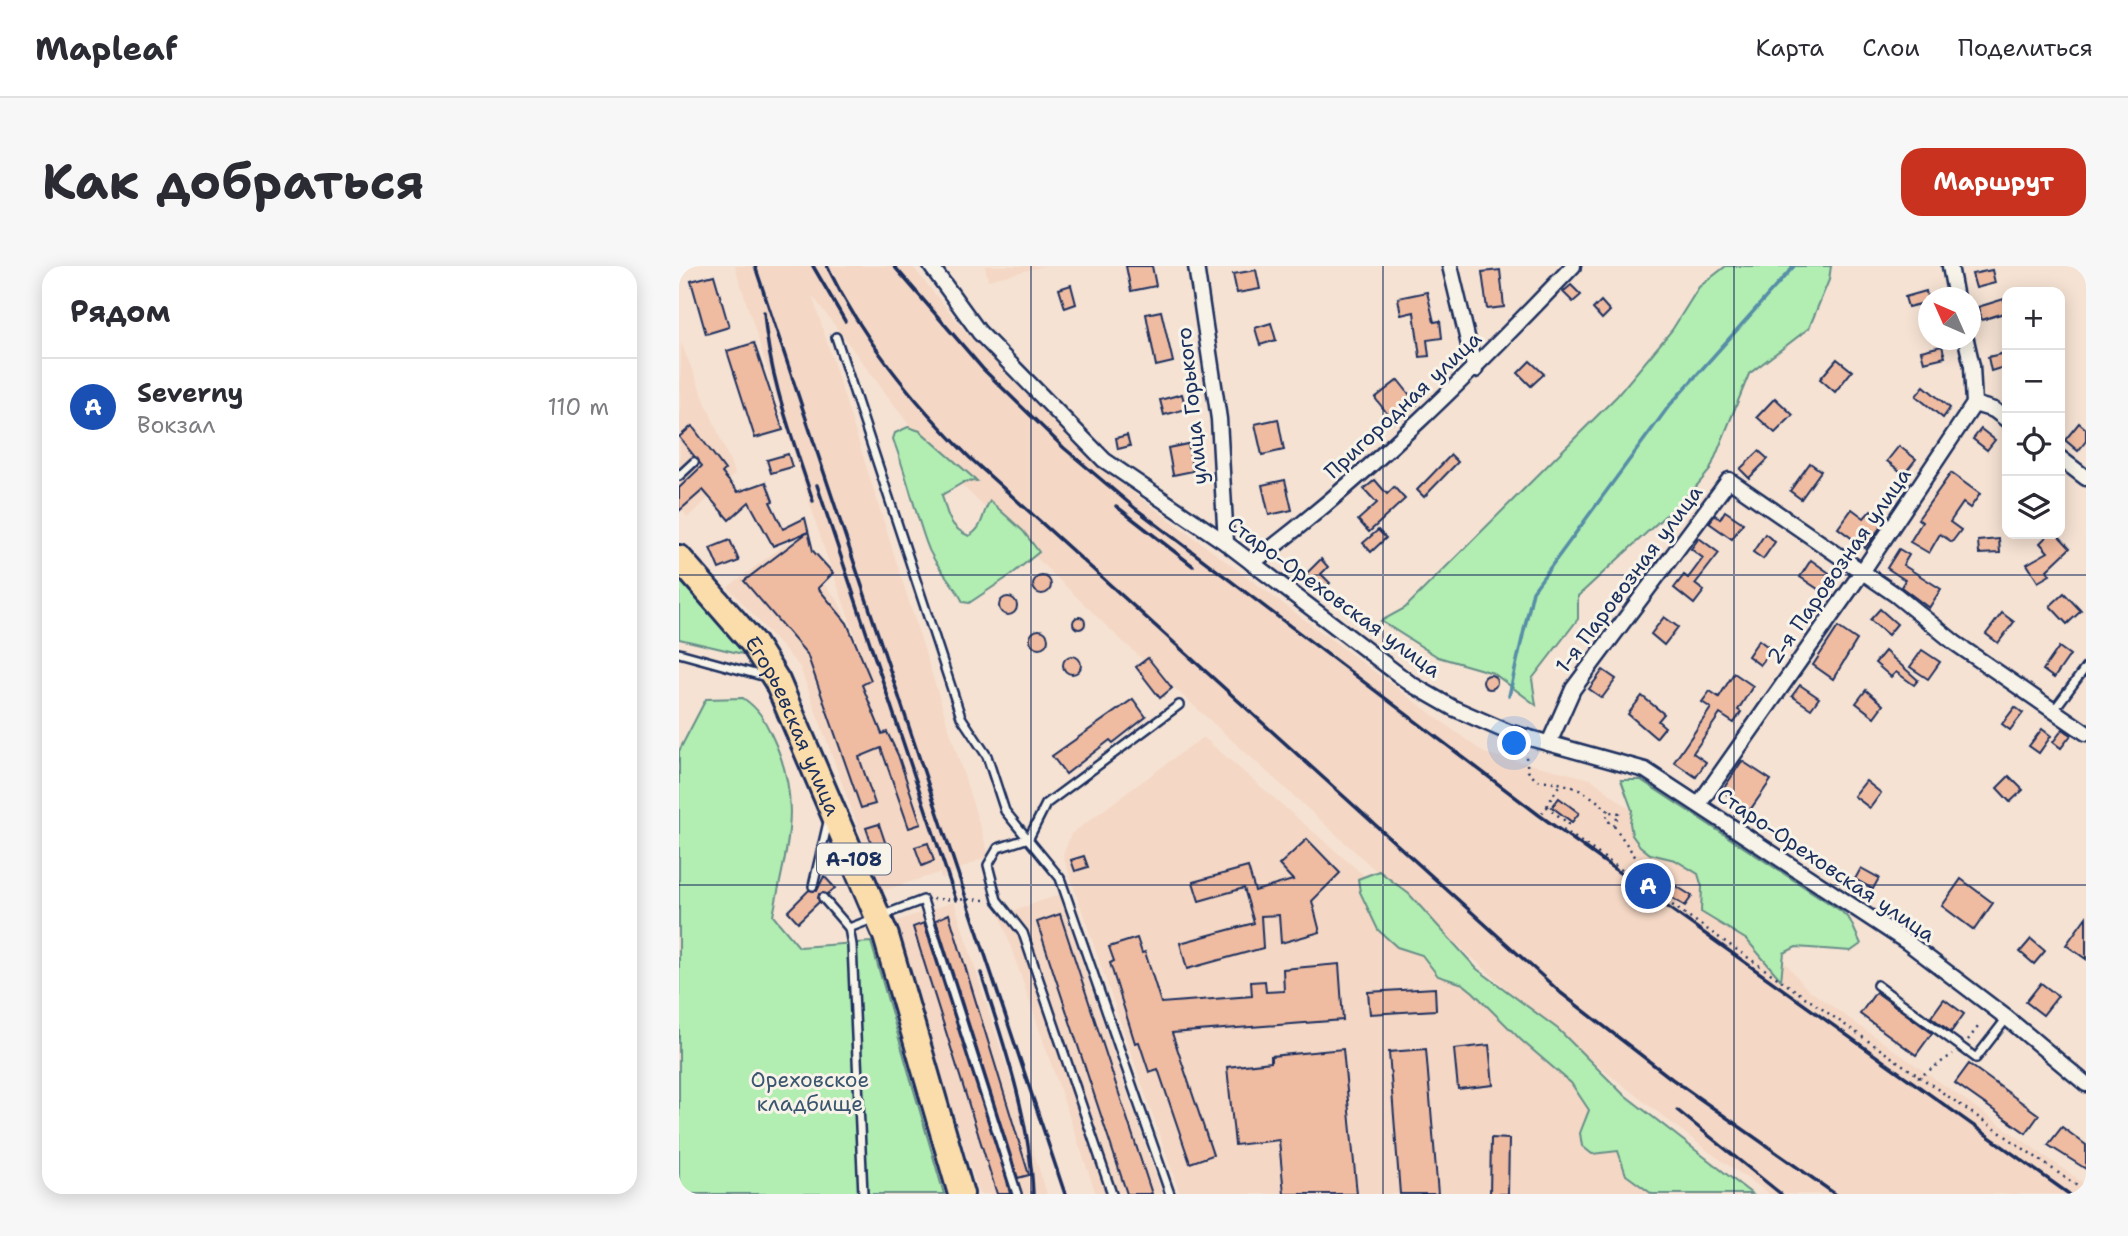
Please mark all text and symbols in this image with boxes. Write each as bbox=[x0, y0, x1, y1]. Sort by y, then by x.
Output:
text: Mapleaf bbox=[35, 26, 178, 71]
text: Карта bbox=[1756, 32, 1824, 64]
text: Слои bbox=[1862, 32, 1920, 64]
text: Поделиться bbox=[1958, 32, 2093, 64]
button: Маршрут bbox=[1901, 148, 2086, 216]
text: Как добраться bbox=[42, 149, 424, 215]
north arrow bbox=[1918, 287, 1981, 350]
map controls bbox=[2002, 287, 2065, 539]
button: + bbox=[2002, 287, 2065, 350]
text: Рядом bbox=[70, 291, 170, 332]
street label: Пригородная улица bbox=[1319, 325, 1487, 485]
street label: улица Горького bbox=[1170, 326, 1214, 486]
button: − bbox=[2002, 350, 2065, 413]
text: Severny bbox=[137, 375, 243, 410]
text: A bbox=[84, 392, 102, 422]
text: 110 m bbox=[547, 392, 609, 422]
text: Вокзал bbox=[137, 410, 215, 440]
button: locate bbox=[2002, 413, 2065, 476]
street label: 2-я Паровозная улица bbox=[1761, 462, 1917, 670]
button: layers bbox=[2002, 476, 2065, 539]
street label: 1-я Паровозная улица bbox=[1549, 479, 1709, 679]
street label: Старо-Ореховская улица bbox=[1222, 510, 1446, 684]
street label: Егорьевская улица bbox=[738, 631, 847, 820]
your location bbox=[1497, 726, 1531, 760]
street label: Старо-Ореховская улица bbox=[1711, 781, 1941, 949]
road number: А-108 bbox=[817, 844, 891, 874]
pin: A bbox=[1625, 860, 1671, 912]
park label: Ореховское кладбище bbox=[751, 1066, 869, 1118]

